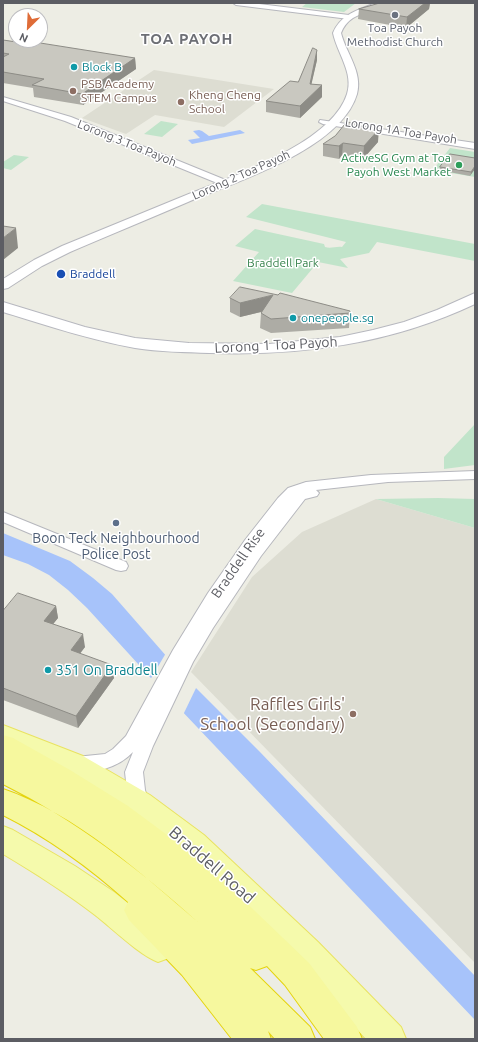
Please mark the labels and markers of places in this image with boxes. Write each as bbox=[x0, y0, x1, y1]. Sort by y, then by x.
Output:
marker: Toa Payoh Methodist Church bbox=[390, 10, 400, 20]
place label: Toa Payoh Methodist Church bbox=[347, 21, 443, 49]
place label: Block B bbox=[82, 60, 122, 74]
marker: Block B bbox=[69, 62, 79, 72]
place label: PSB Academy STEM Campus bbox=[81, 77, 157, 105]
marker: PSB Academy STEM Campus bbox=[68, 86, 78, 96]
place label: Kheng Cheng School bbox=[189, 88, 261, 116]
marker: Kheng Cheng School bbox=[176, 97, 186, 107]
place label: ActiveSG Gym at Toa Payoh West Market bbox=[341, 151, 451, 179]
marker: ActiveSG Gym at Toa Payoh West Market bbox=[454, 160, 464, 170]
place label: Braddell bbox=[70, 267, 115, 281]
marker: Braddell bbox=[55, 268, 67, 280]
place label: onepeople.sg bbox=[301, 311, 374, 325]
marker: onepeople.sg bbox=[288, 313, 298, 323]
marker: Boon Teck Neighbourhood Police Post bbox=[111, 518, 121, 528]
place label: Boon Teck Neighbourhood Police Post bbox=[32, 530, 200, 562]
place label: 351 On Braddell bbox=[56, 662, 158, 678]
marker: 351 On Braddell bbox=[43, 665, 53, 675]
place label: Raffles Girls' School (Secondary) bbox=[200, 694, 345, 734]
marker: Raffles Girls' School (Secondary) bbox=[348, 709, 358, 719]

